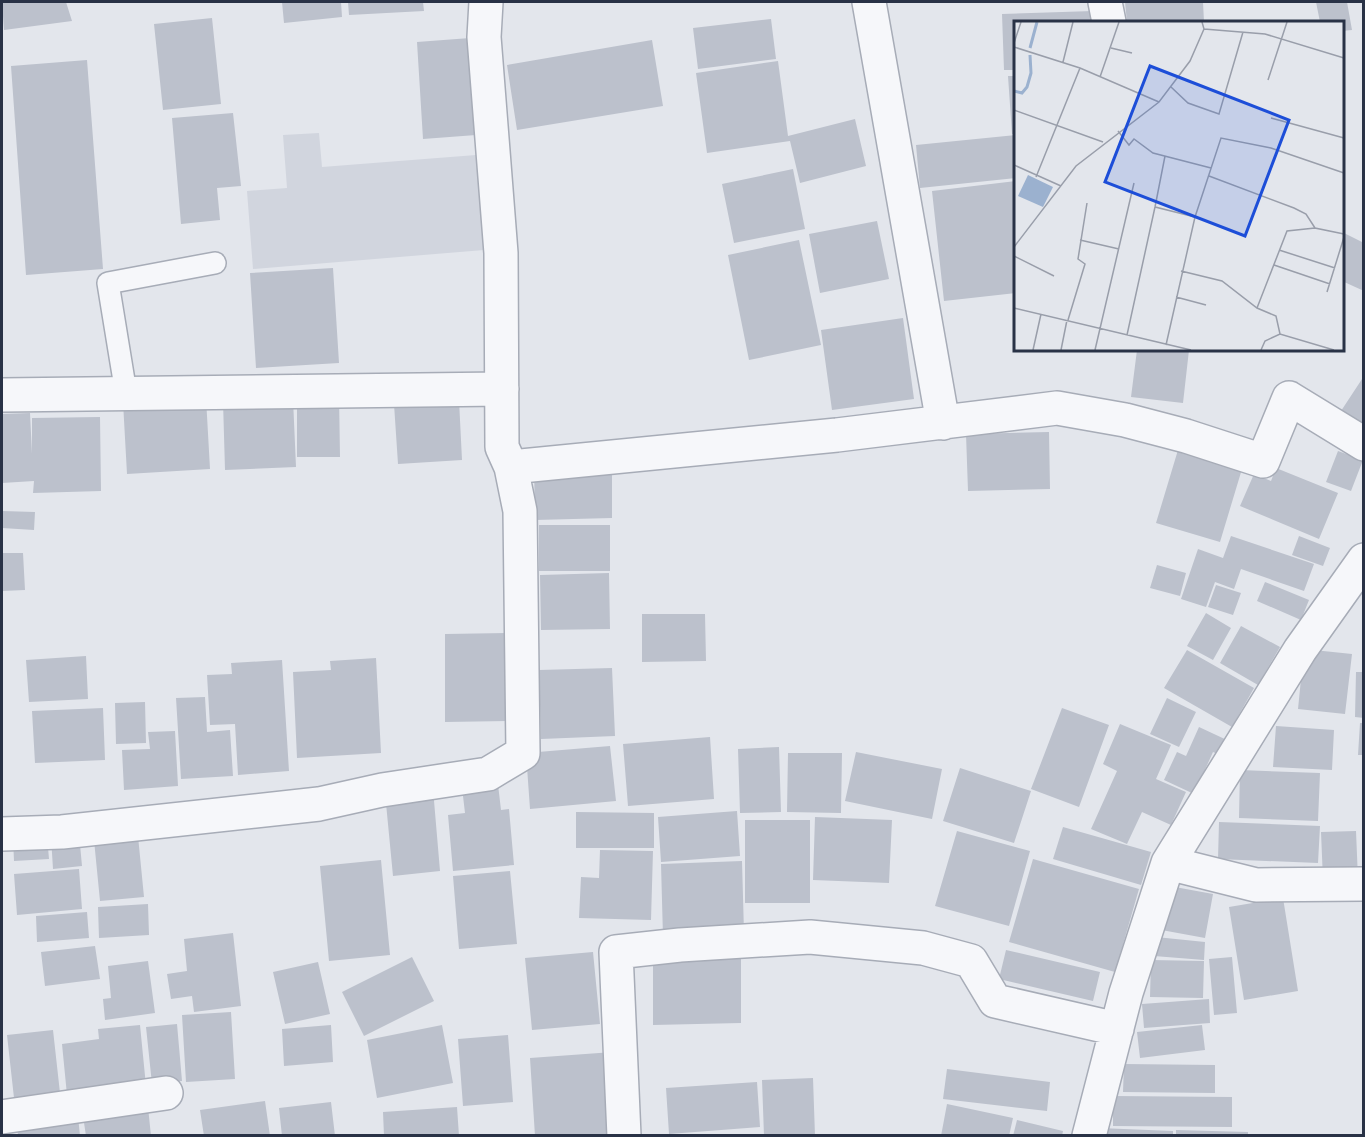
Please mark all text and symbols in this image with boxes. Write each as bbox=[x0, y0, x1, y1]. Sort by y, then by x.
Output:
inset map bbox=[1014, 21, 1344, 351]

